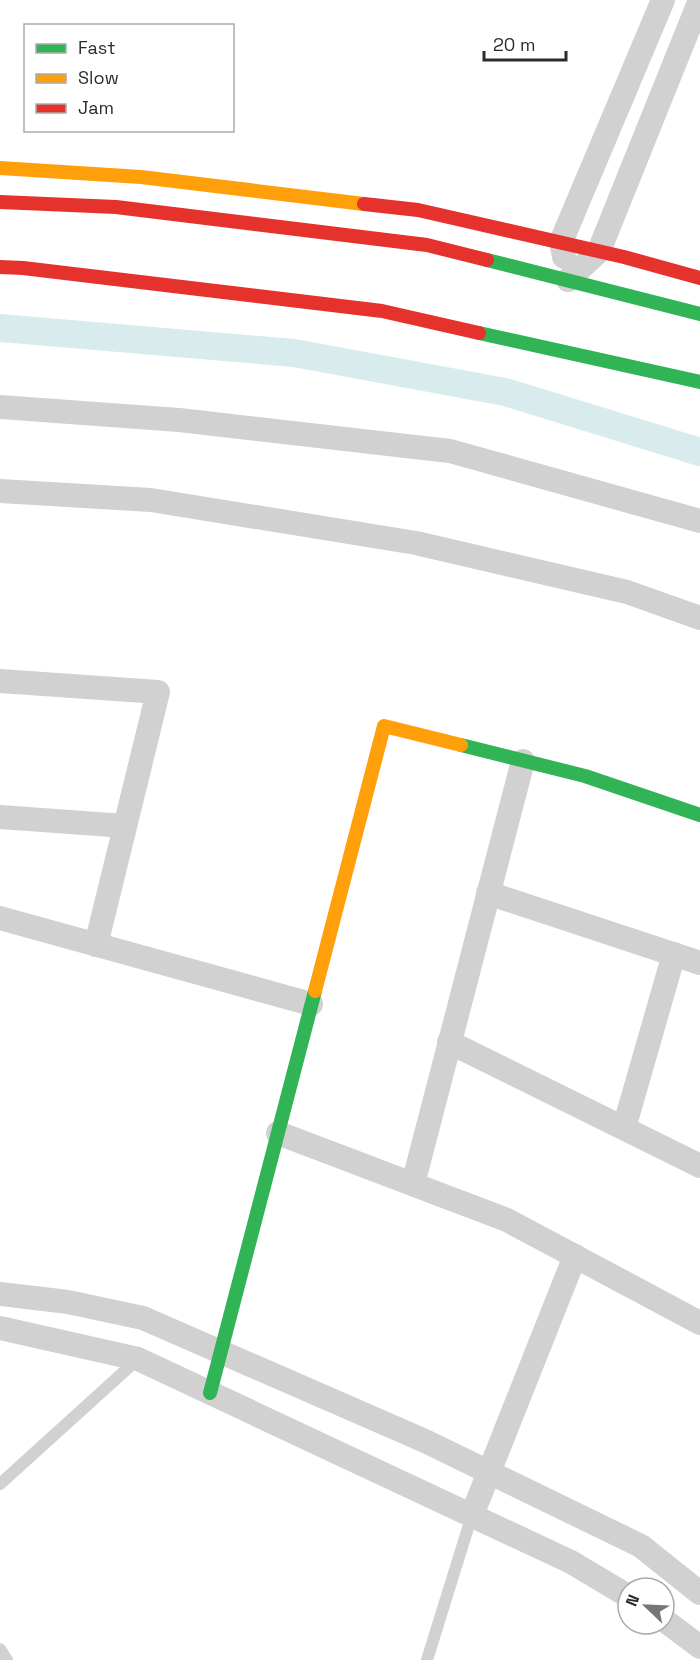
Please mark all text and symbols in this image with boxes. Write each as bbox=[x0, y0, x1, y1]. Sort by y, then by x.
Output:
legend bbox=[24, 24, 234, 132]
scale bar bbox=[484, 24, 566, 62]
text: 20 m bbox=[493, 33, 536, 56]
text: Fast bbox=[78, 36, 115, 59]
text: Slow bbox=[78, 66, 119, 89]
text: Jam bbox=[78, 96, 114, 119]
north arrow bbox=[616, 1576, 676, 1636]
text: N bbox=[621, 1591, 644, 1609]

